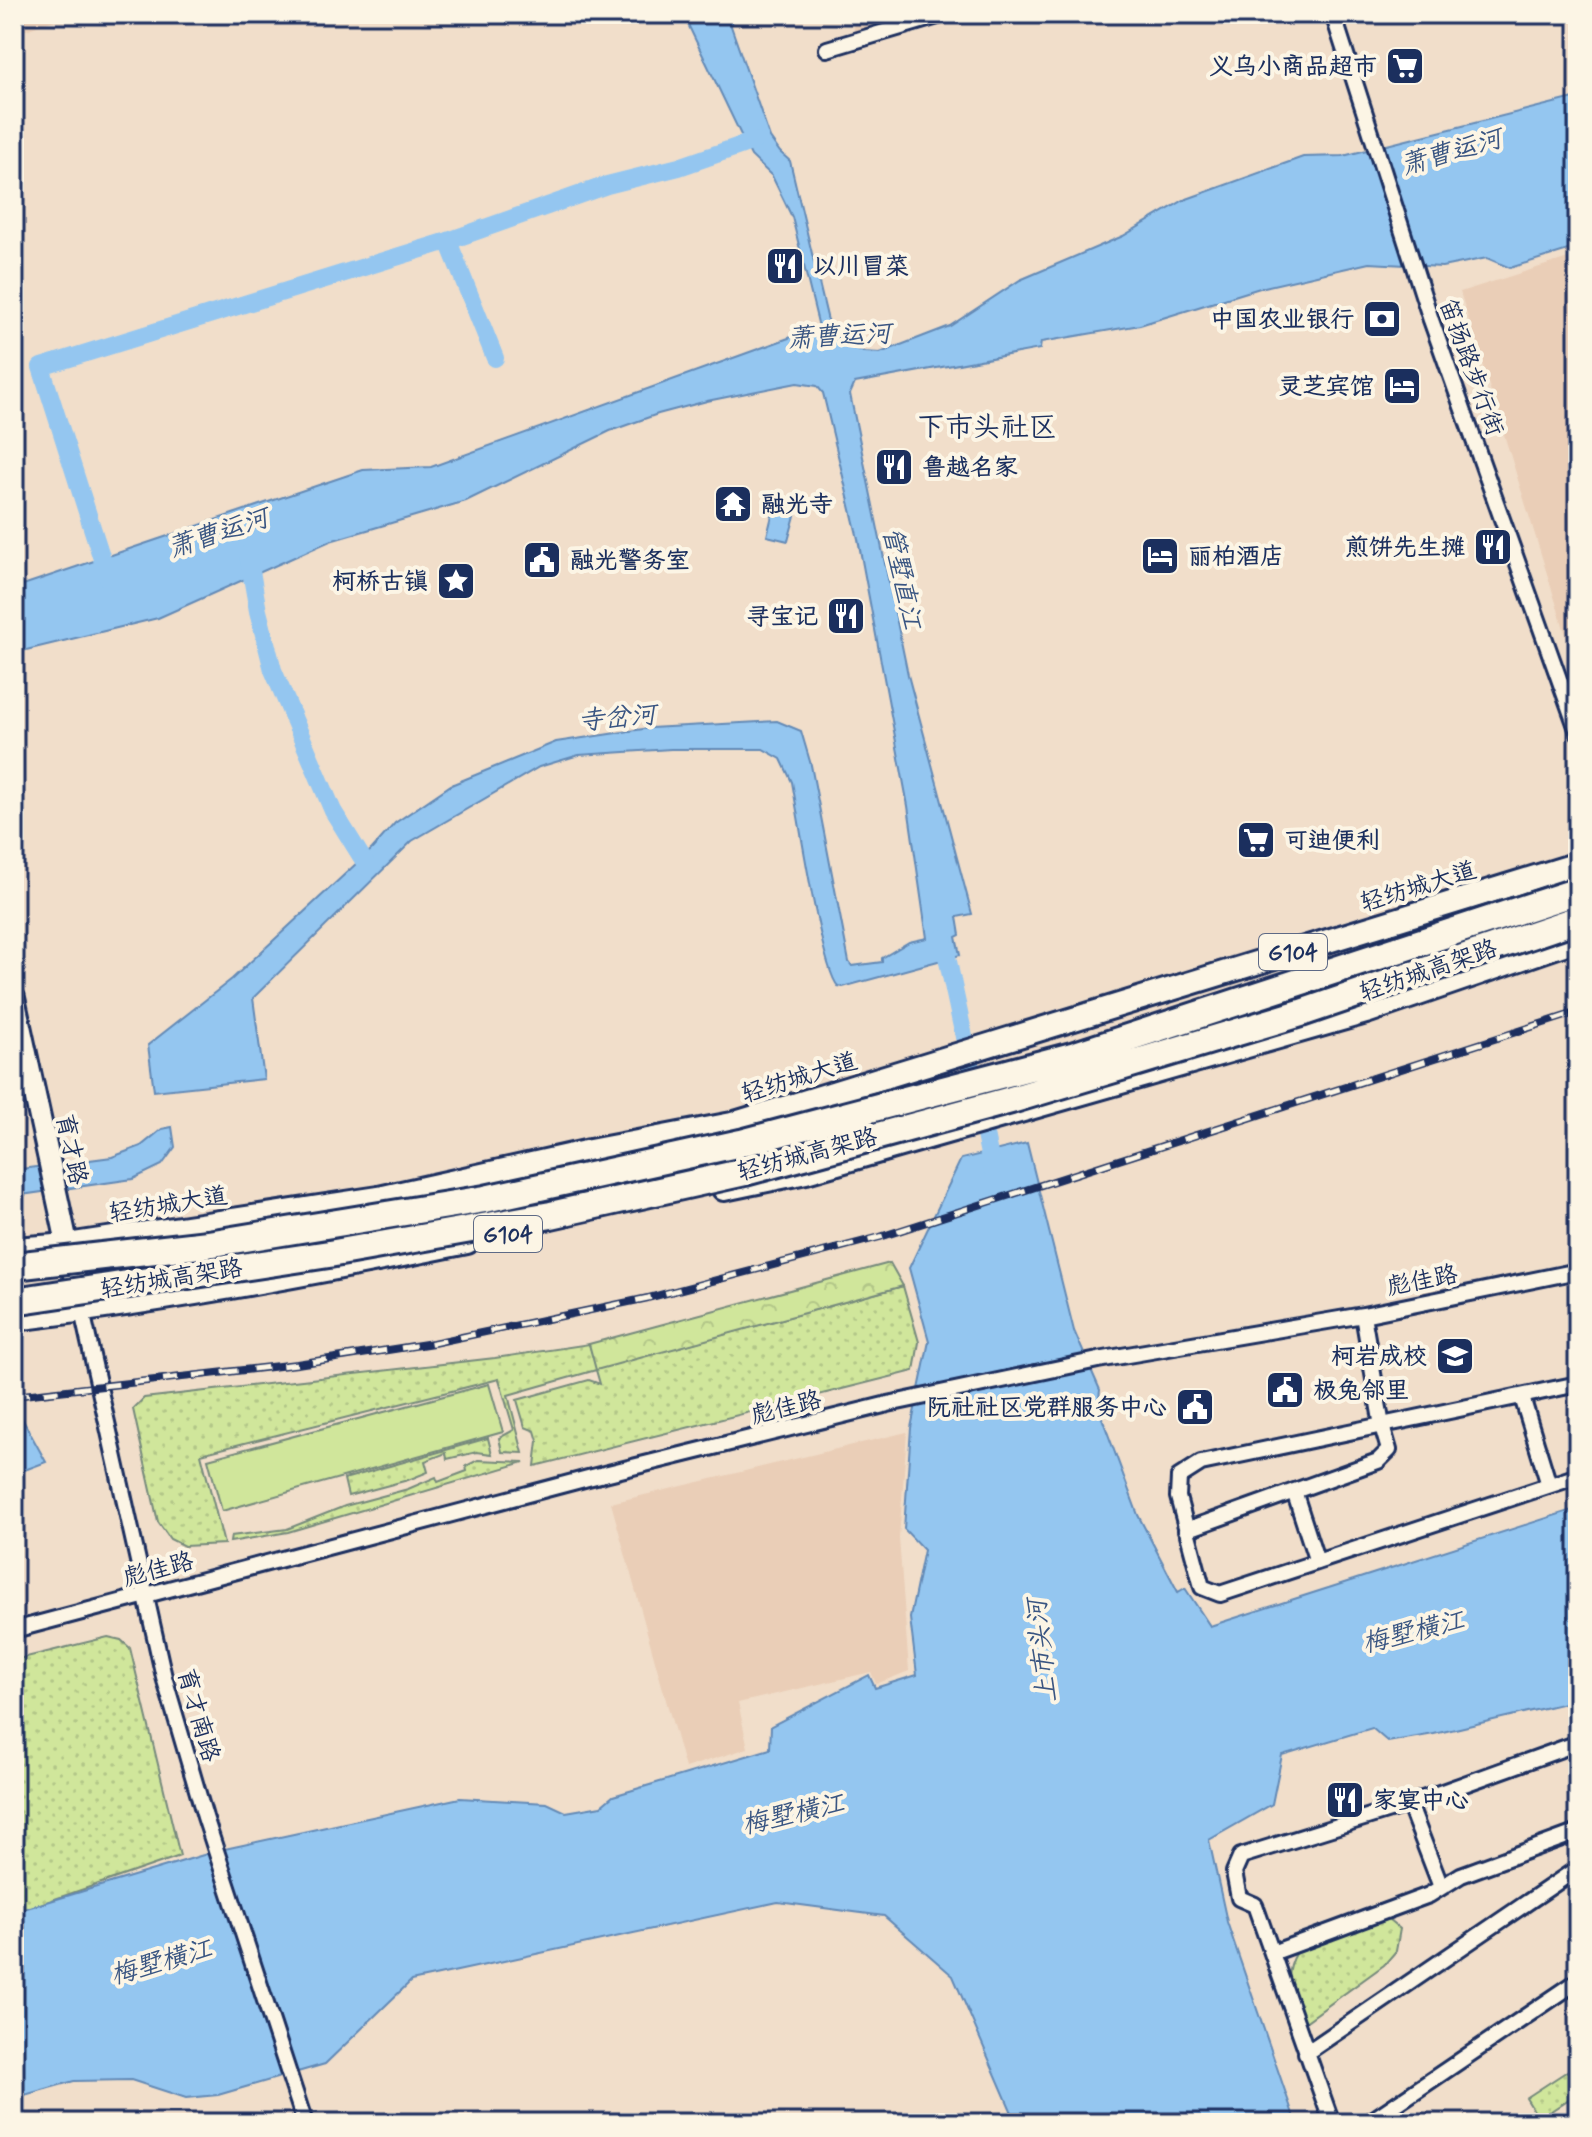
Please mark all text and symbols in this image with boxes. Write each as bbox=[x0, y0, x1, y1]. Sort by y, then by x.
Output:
supermarket icon: 义乌小商品超市 bbox=[1384, 45, 1426, 87]
place label: 义乌小商品超市 bbox=[1209, 52, 1377, 83]
water label: 萧曹运河 bbox=[1397, 121, 1510, 184]
restaurant icon: 以川冒菜 bbox=[764, 245, 806, 287]
place label: 以川冒菜 bbox=[813, 252, 909, 283]
street label: 笛扬路步行街 bbox=[1431, 295, 1510, 440]
bank icon: 中国农业银行 bbox=[1361, 298, 1403, 340]
place label: 中国农业银行 bbox=[1210, 305, 1354, 336]
water label: 萧曹运河 bbox=[786, 317, 896, 357]
hotel icon: 灵芝宾馆 bbox=[1381, 365, 1423, 407]
place label: 灵芝宾馆 bbox=[1278, 372, 1374, 403]
district label: 下市头社区 bbox=[917, 410, 1057, 447]
restaurant icon: 鲁越名家 bbox=[873, 446, 915, 488]
place label: 鲁越名家 bbox=[922, 453, 1018, 484]
temple icon: 融光寺 bbox=[712, 483, 754, 525]
place label: 融光寺 bbox=[761, 490, 833, 521]
water label: 萧曹运河 bbox=[164, 500, 277, 566]
water label: 管墅直江 bbox=[874, 524, 929, 634]
restaurant icon: 煎饼先生摊 bbox=[1472, 526, 1514, 568]
place label: 煎饼先生摊 bbox=[1345, 533, 1465, 564]
hotel icon: 丽柏酒店 bbox=[1139, 535, 1181, 577]
public building icon: 融光警务室 bbox=[521, 539, 563, 581]
place label: 丽柏酒店 bbox=[1188, 542, 1284, 573]
place label: 融光警务室 bbox=[570, 546, 690, 577]
place icon: 柯桥古镇 bbox=[435, 560, 477, 602]
place label: 柯桥古镇 bbox=[332, 567, 428, 598]
restaurant icon: 寻宝记 bbox=[825, 595, 867, 637]
place label: 寻宝记 bbox=[746, 602, 818, 633]
water label: 寺岔河 bbox=[577, 698, 661, 739]
supermarket icon: 可迪便利 bbox=[1235, 819, 1277, 861]
place label: 可迪便利 bbox=[1284, 826, 1380, 857]
street label: 轻纺城大道 bbox=[1357, 855, 1480, 920]
street label: 轻纺城高架路 bbox=[1355, 933, 1502, 1010]
road number: G104 bbox=[1259, 934, 1327, 970]
street label: 轻纺城大道 bbox=[738, 1046, 861, 1111]
street label: 育才路 bbox=[48, 1111, 93, 1188]
street label: 轻纺城高架路 bbox=[734, 1122, 881, 1189]
street label: 轻纺城大道 bbox=[107, 1181, 230, 1230]
road number: G104 bbox=[474, 1216, 542, 1252]
street label: 轻纺城高架路 bbox=[98, 1253, 245, 1306]
street label: 彪佳路 bbox=[1384, 1259, 1461, 1304]
school or university icon: 柯岩成校 bbox=[1434, 1335, 1476, 1377]
place label: 柯岩成校 bbox=[1331, 1342, 1427, 1373]
public building icon: 极兔邻里 bbox=[1264, 1369, 1306, 1411]
place label: 极兔邻里 bbox=[1313, 1376, 1409, 1407]
street label: 彪佳路 bbox=[748, 1385, 825, 1432]
public building icon: 阮社社区党群服务中心 bbox=[1174, 1386, 1216, 1428]
place label: 阮社社区党群服务中心 bbox=[927, 1393, 1167, 1424]
street label: 彪佳路 bbox=[120, 1546, 197, 1595]
water label: 上市头河 bbox=[1020, 1593, 1065, 1704]
water label: 梅墅横江 bbox=[1359, 1604, 1469, 1662]
street label: 育才南路 bbox=[169, 1665, 226, 1766]
restaurant icon: 家宴中心 bbox=[1324, 1779, 1366, 1821]
water label: 梅墅横江 bbox=[739, 1786, 849, 1843]
place label: 家宴中心 bbox=[1373, 1786, 1469, 1817]
water label: 梅墅横江 bbox=[107, 1932, 217, 1994]

